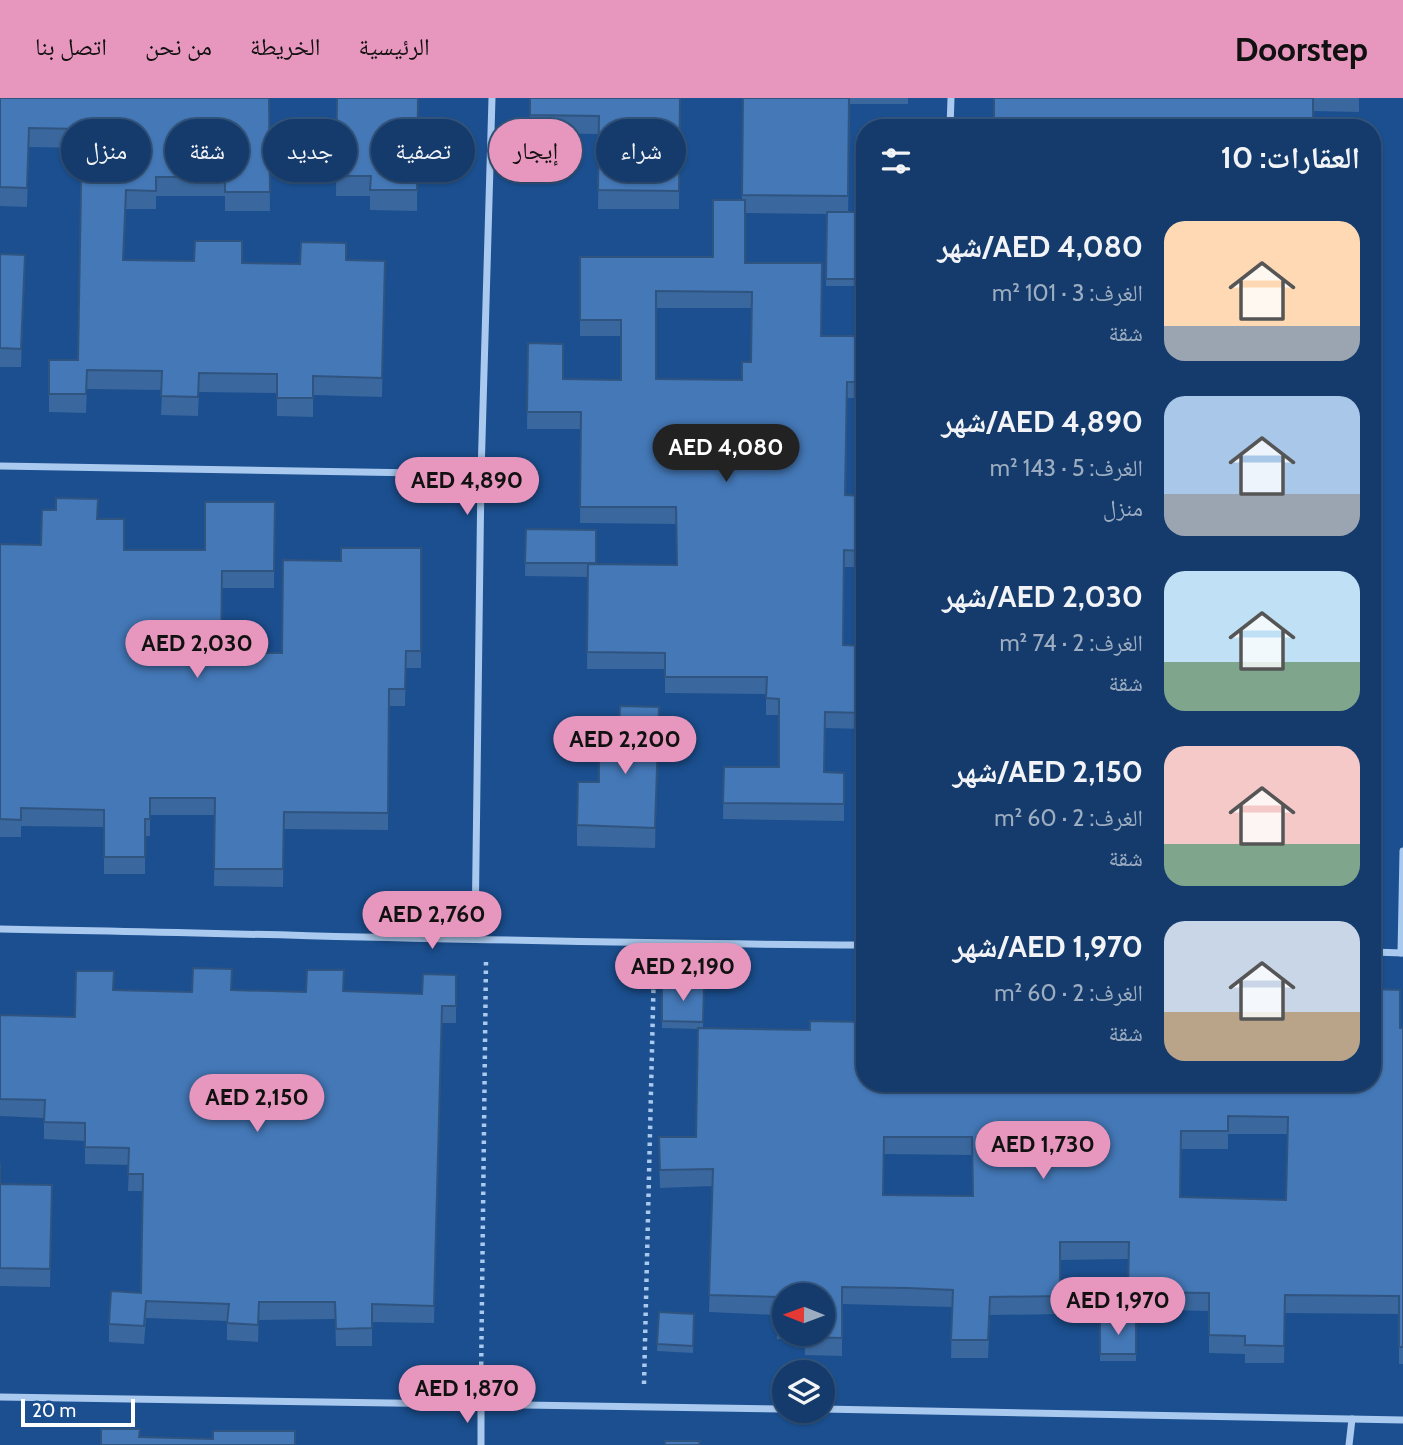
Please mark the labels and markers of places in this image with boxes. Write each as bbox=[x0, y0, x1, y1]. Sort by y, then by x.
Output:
pin: AED 4,080 bbox=[646, 424, 806, 484]
pin: AED 4,890 bbox=[387, 458, 547, 517]
pin: AED 2,030 bbox=[117, 620, 277, 680]
pin: AED 2,200 bbox=[545, 716, 705, 776]
pin: AED 2,760 bbox=[352, 892, 512, 951]
pin: AED 2,190 bbox=[603, 944, 763, 1003]
pin: AED 2,150 bbox=[177, 1074, 337, 1134]
pin: AED 1,730 bbox=[963, 1122, 1123, 1181]
pin: AED 1,970 bbox=[1038, 1278, 1198, 1337]
pin: AED 1,870 bbox=[387, 1366, 547, 1425]

